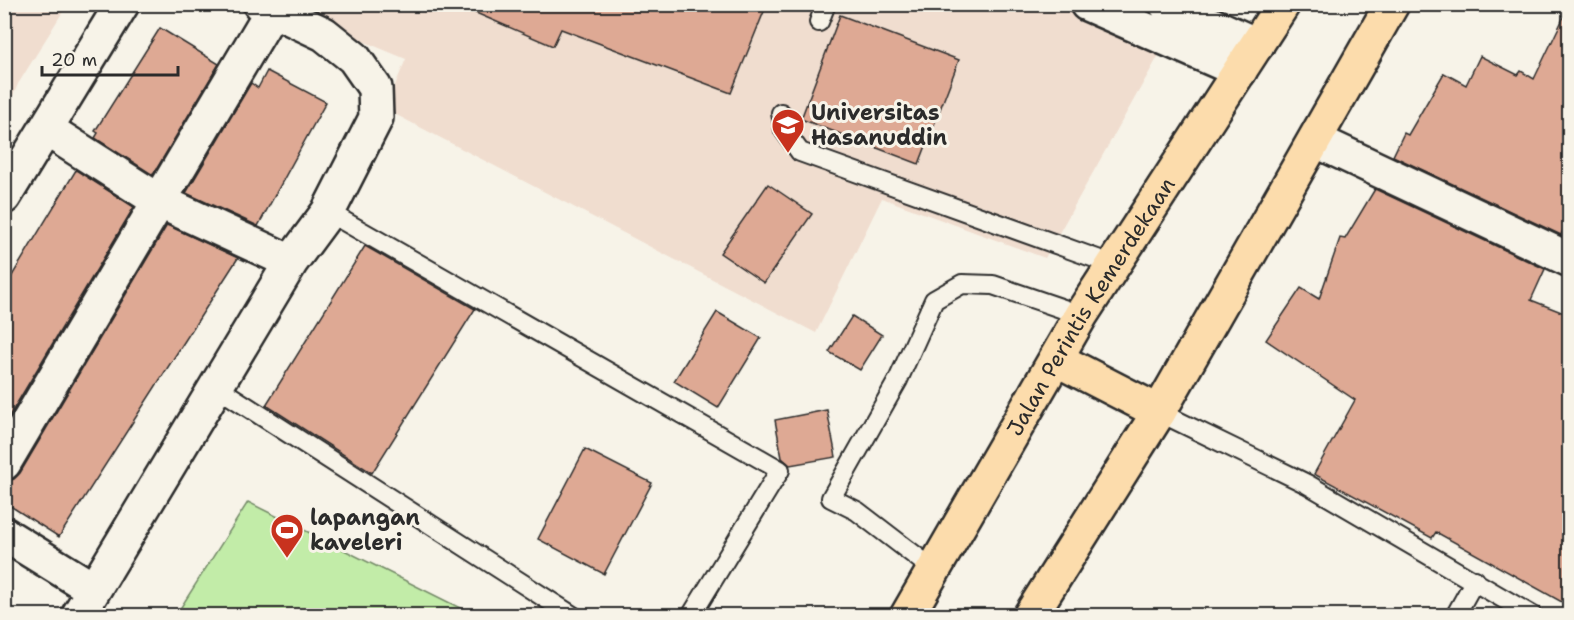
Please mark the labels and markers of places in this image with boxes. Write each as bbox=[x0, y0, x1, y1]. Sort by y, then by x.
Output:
place label: Universitas Hasanuddin bbox=[811, 98, 948, 152]
school or university icon: Universitas Hasanuddin bbox=[770, 107, 806, 154]
place label: lapangan kaveleri bbox=[310, 503, 420, 557]
sports icon: lapangan kaveleri bbox=[269, 512, 305, 559]

